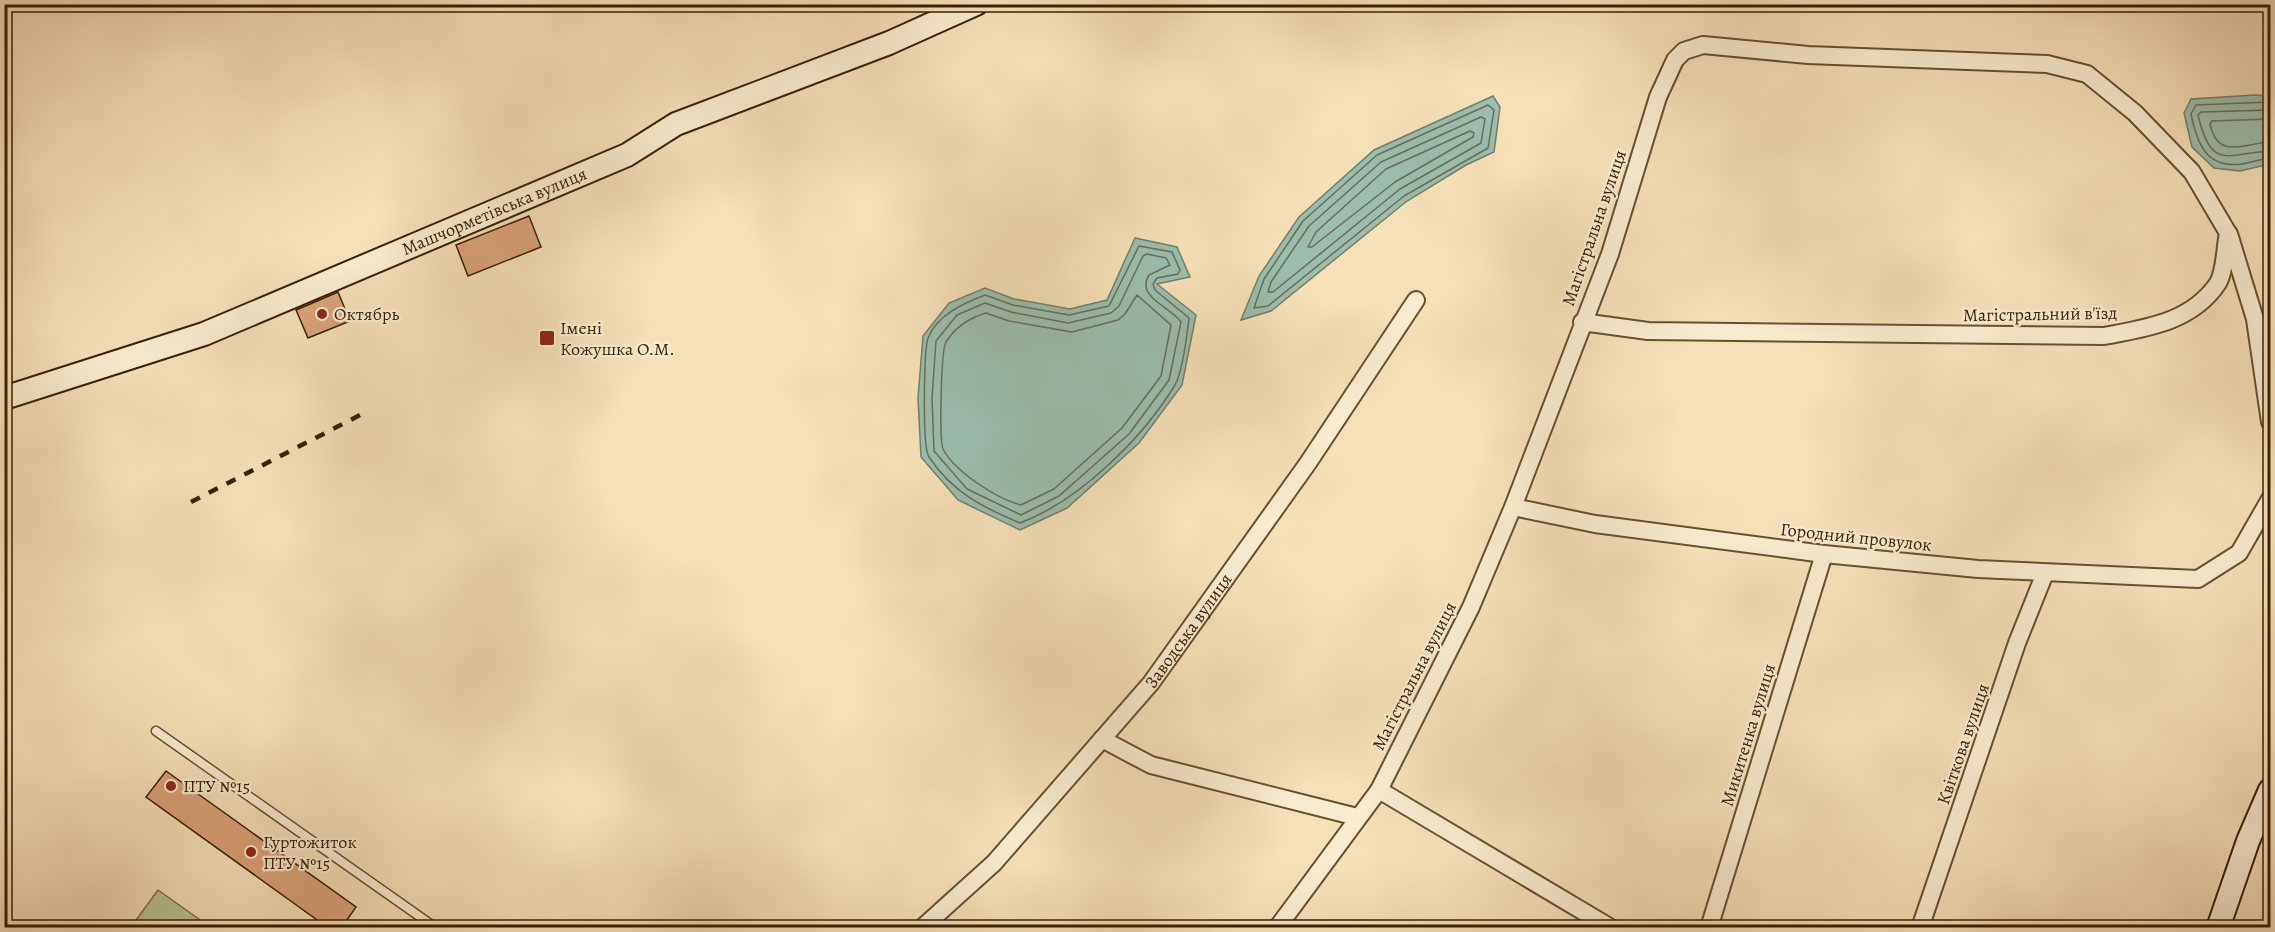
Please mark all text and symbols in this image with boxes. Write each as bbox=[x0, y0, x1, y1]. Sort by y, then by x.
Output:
street label: Магістральна вулиця bbox=[1556, 147, 1632, 309]
street label: Машчорметівська вулиця bbox=[398, 161, 590, 261]
street label: Магістральний в'їзд bbox=[1963, 301, 2118, 327]
place label: Октябрь bbox=[334, 302, 399, 326]
marker: Октябрь bbox=[315, 307, 329, 321]
place label: Імені Кожушка О.М. bbox=[560, 316, 675, 361]
marker: Імені Кожушка О.М. bbox=[538, 329, 556, 347]
street label: Городний провулок bbox=[1779, 517, 1933, 557]
street label: Заводська вулиця bbox=[1139, 569, 1237, 693]
street label: Магістральна вулиця bbox=[1366, 598, 1462, 754]
street label: Микитенка вулиця bbox=[1715, 661, 1781, 809]
street label: Квіткова вулиця bbox=[1931, 680, 1995, 808]
place label: ПТУ №15 bbox=[183, 774, 250, 798]
marker: ПТУ №15 bbox=[164, 779, 178, 793]
place label: Гуртожиток ПТУ №15 bbox=[263, 830, 357, 875]
marker: Гуртожиток ПТУ №15 bbox=[244, 845, 258, 859]

